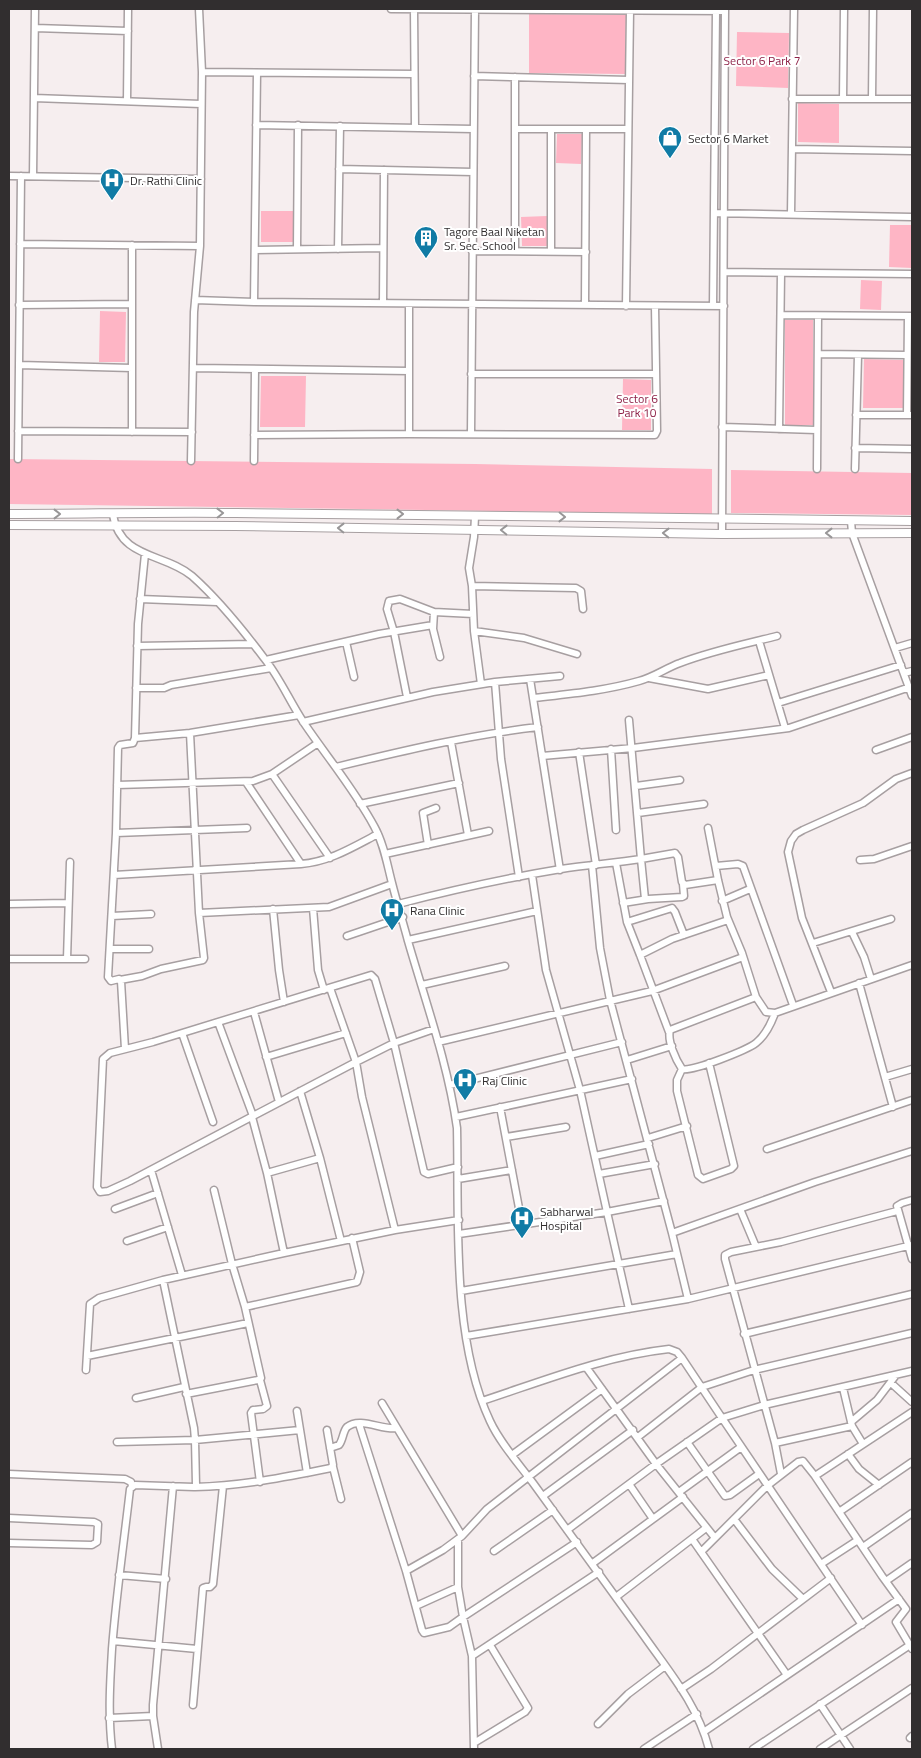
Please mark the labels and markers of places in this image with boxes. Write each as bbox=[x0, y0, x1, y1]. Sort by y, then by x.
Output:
shop icon: Sector 6 Market bbox=[657, 125, 683, 159]
place label: Sector 6 Market bbox=[688, 129, 769, 148]
hospital icon: Dr. Rathi Clinic bbox=[99, 167, 125, 201]
place label: Dr. Rathi Clinic bbox=[130, 171, 202, 190]
place label: Tagore Baal Niketan Sr. Sec. School bbox=[444, 222, 544, 255]
building icon: Tagore Baal Niketan Sr. Sec. School bbox=[413, 225, 439, 259]
hospital icon: Rana Clinic bbox=[379, 897, 405, 931]
place label: Rana Clinic bbox=[410, 901, 465, 920]
hospital icon: Raj Clinic bbox=[452, 1067, 478, 1101]
place label: Raj Clinic bbox=[482, 1071, 527, 1090]
place label: Sabharwal Hospital bbox=[540, 1202, 593, 1235]
hospital icon: Sabharwal Hospital bbox=[509, 1205, 535, 1239]

